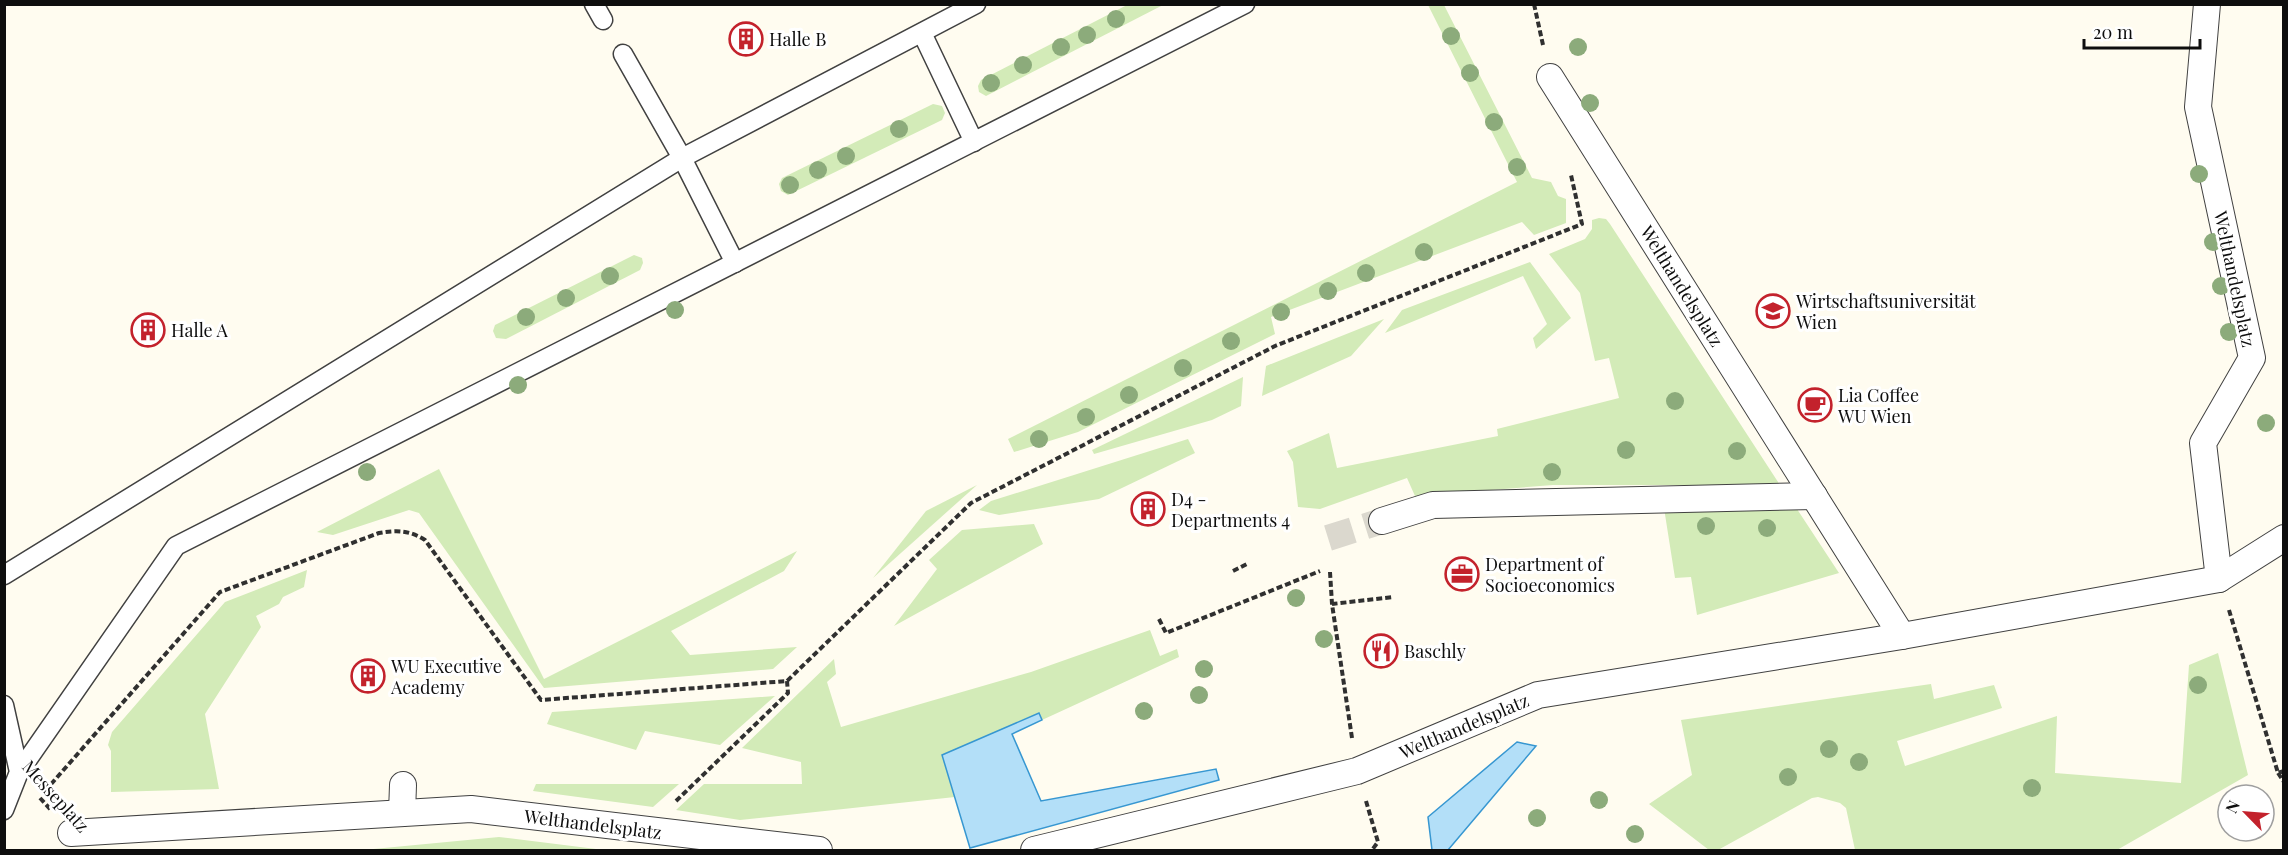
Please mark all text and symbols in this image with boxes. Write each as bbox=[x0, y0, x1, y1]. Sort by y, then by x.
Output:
scale bar bbox=[2084, 12, 2200, 50]
text: 20 m bbox=[2093, 20, 2133, 44]
building icon: Halle B bbox=[728, 21, 764, 57]
place label: Halle B bbox=[769, 27, 826, 51]
street label: Welthandelsplatz bbox=[2209, 208, 2261, 349]
street label: Welthandelsplatz bbox=[1635, 220, 1729, 351]
place label: Wirtschaftsuniversität Wien bbox=[1795, 289, 1976, 334]
school or university icon: Wirtschaftsuniversität Wien bbox=[1755, 293, 1791, 329]
building icon: Halle A bbox=[130, 312, 166, 348]
place label: Halle A bbox=[171, 318, 229, 342]
place label: Lia Coffee WU Wien bbox=[1837, 383, 1919, 428]
cafe icon: Lia Coffee WU Wien bbox=[1797, 387, 1833, 423]
place label: D4 - Departments 4 bbox=[1171, 487, 1290, 532]
building icon: D4 - Departments 4 bbox=[1130, 491, 1166, 527]
place label: Department of Socioeconomics bbox=[1485, 552, 1615, 597]
office icon: Department of Socioeconomics bbox=[1444, 556, 1480, 592]
restaurant icon: Baschly bbox=[1363, 633, 1399, 669]
place label: Baschly bbox=[1404, 639, 1466, 663]
place label: WU Executive Academy bbox=[390, 654, 502, 699]
building icon: WU Executive Academy bbox=[350, 658, 386, 694]
street label: Welthandelsplatz bbox=[1395, 688, 1532, 764]
street label: Messeplatz bbox=[17, 755, 95, 837]
north arrow bbox=[2216, 783, 2276, 843]
text: N bbox=[2220, 796, 2244, 816]
street label: Welthandelsplatz bbox=[522, 804, 663, 844]

